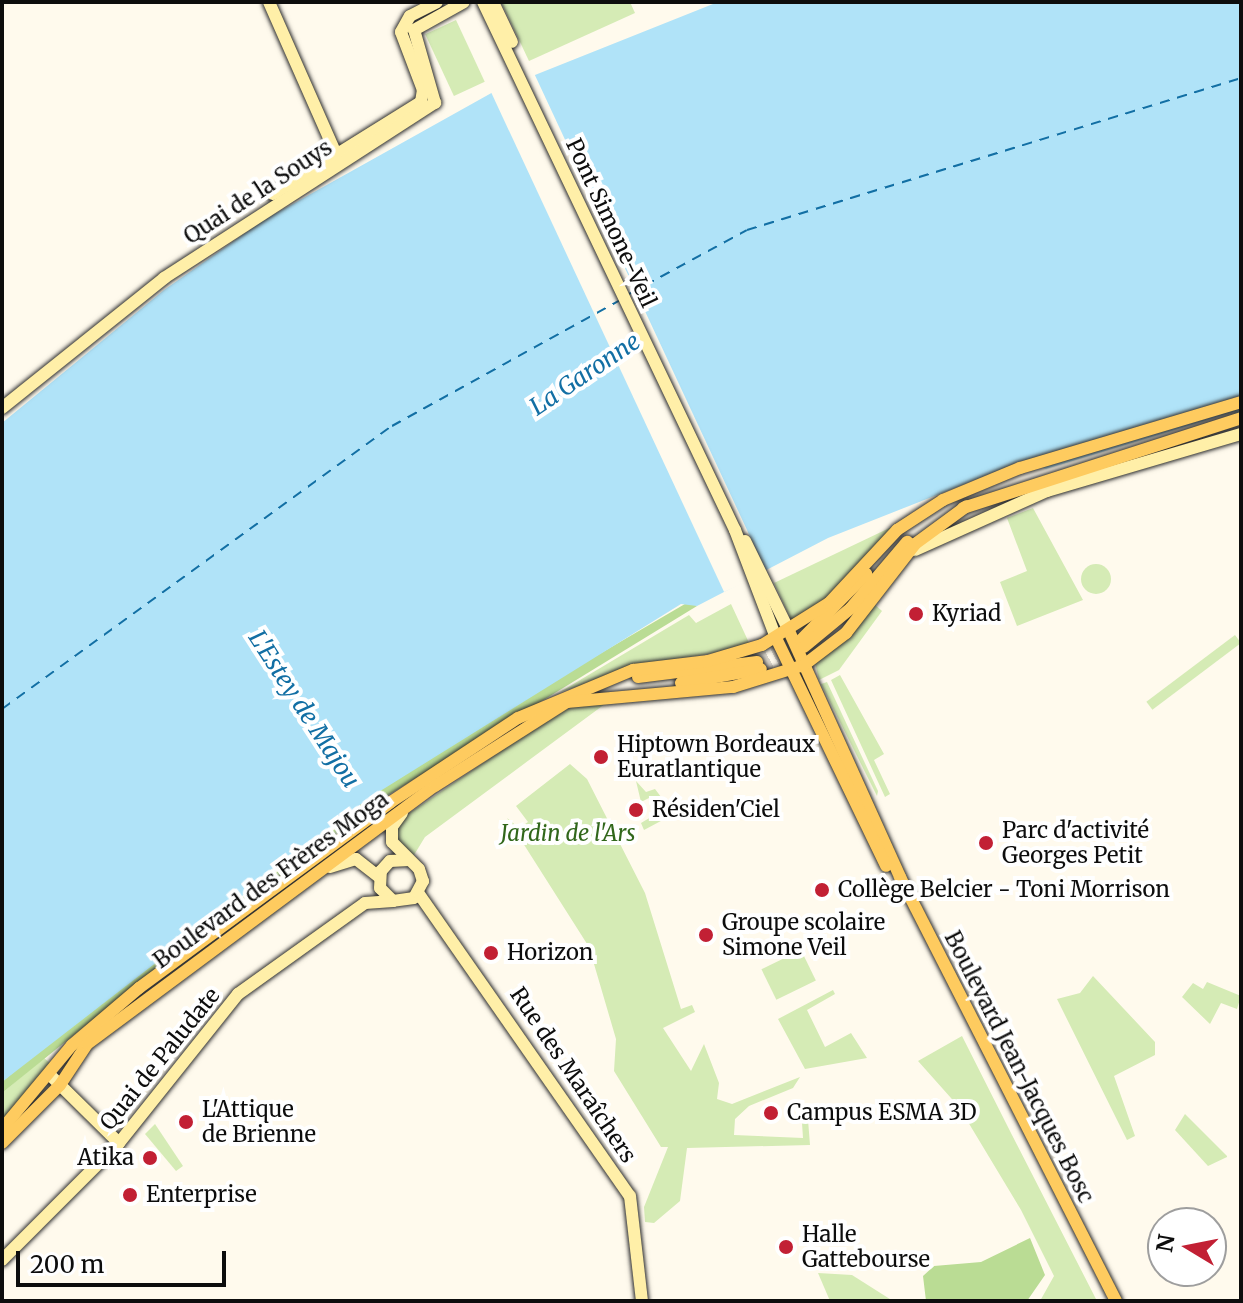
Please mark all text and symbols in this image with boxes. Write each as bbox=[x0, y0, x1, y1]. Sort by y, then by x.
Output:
street label: Quai de la Souys bbox=[179, 134, 337, 250]
street label: Pont Simone-Veil bbox=[560, 134, 662, 312]
water label: La Garonne bbox=[524, 327, 646, 421]
place label: Kyriad bbox=[932, 601, 1001, 627]
marker: Kyriad bbox=[907, 605, 925, 623]
water label: L'Estey de Majou bbox=[242, 625, 366, 793]
place label: Hiptown Bordeaux Euratlantique bbox=[617, 731, 815, 782]
marker: Hiptown Bordeaux Euratlantique bbox=[592, 748, 610, 766]
street label: Boulevard des Frères Moga bbox=[149, 786, 393, 974]
place label: Résiden'Ciel bbox=[652, 797, 780, 823]
marker: Résiden'Ciel bbox=[627, 801, 645, 819]
place label: Parc d'activité Georges Petit bbox=[1002, 817, 1149, 868]
park label: Jardin de l'Ars bbox=[501, 821, 635, 847]
marker: Parc d'activité Georges Petit bbox=[977, 834, 995, 852]
place label: Collège Belcier - Toni Morrison bbox=[838, 877, 1170, 903]
marker: Collège Belcier - Toni Morrison bbox=[813, 881, 831, 899]
place label: Groupe scolaire Simone Veil bbox=[722, 909, 885, 960]
marker: Groupe scolaire Simone Veil bbox=[697, 926, 715, 944]
street label: Boulevard Jean-Jacques Bosc bbox=[939, 927, 1099, 1207]
place label: Horizon bbox=[507, 940, 593, 966]
marker: Horizon bbox=[482, 944, 500, 962]
street label: Rue des Maraîchers bbox=[505, 982, 641, 1168]
street label: Quai de Paludate bbox=[95, 983, 225, 1135]
place label: L'Attique de Brienne bbox=[202, 1096, 316, 1148]
place label: Campus ESMA 3D bbox=[787, 1100, 977, 1126]
marker: Campus ESMA 3D bbox=[762, 1104, 780, 1122]
marker: L'Attique de Brienne bbox=[177, 1113, 195, 1131]
place label: Atika bbox=[77, 1145, 134, 1171]
marker: Atika bbox=[141, 1149, 159, 1167]
place label: Enterprise bbox=[146, 1182, 257, 1208]
marker: Enterprise bbox=[121, 1186, 139, 1204]
north arrow bbox=[1147, 1207, 1227, 1287]
place label: Halle Gattebourse bbox=[802, 1221, 930, 1272]
text: N bbox=[1150, 1232, 1181, 1254]
scale bar bbox=[20, 1235, 230, 1285]
marker: Halle Gattebourse bbox=[777, 1238, 795, 1256]
text: 200 m bbox=[30, 1249, 104, 1280]

